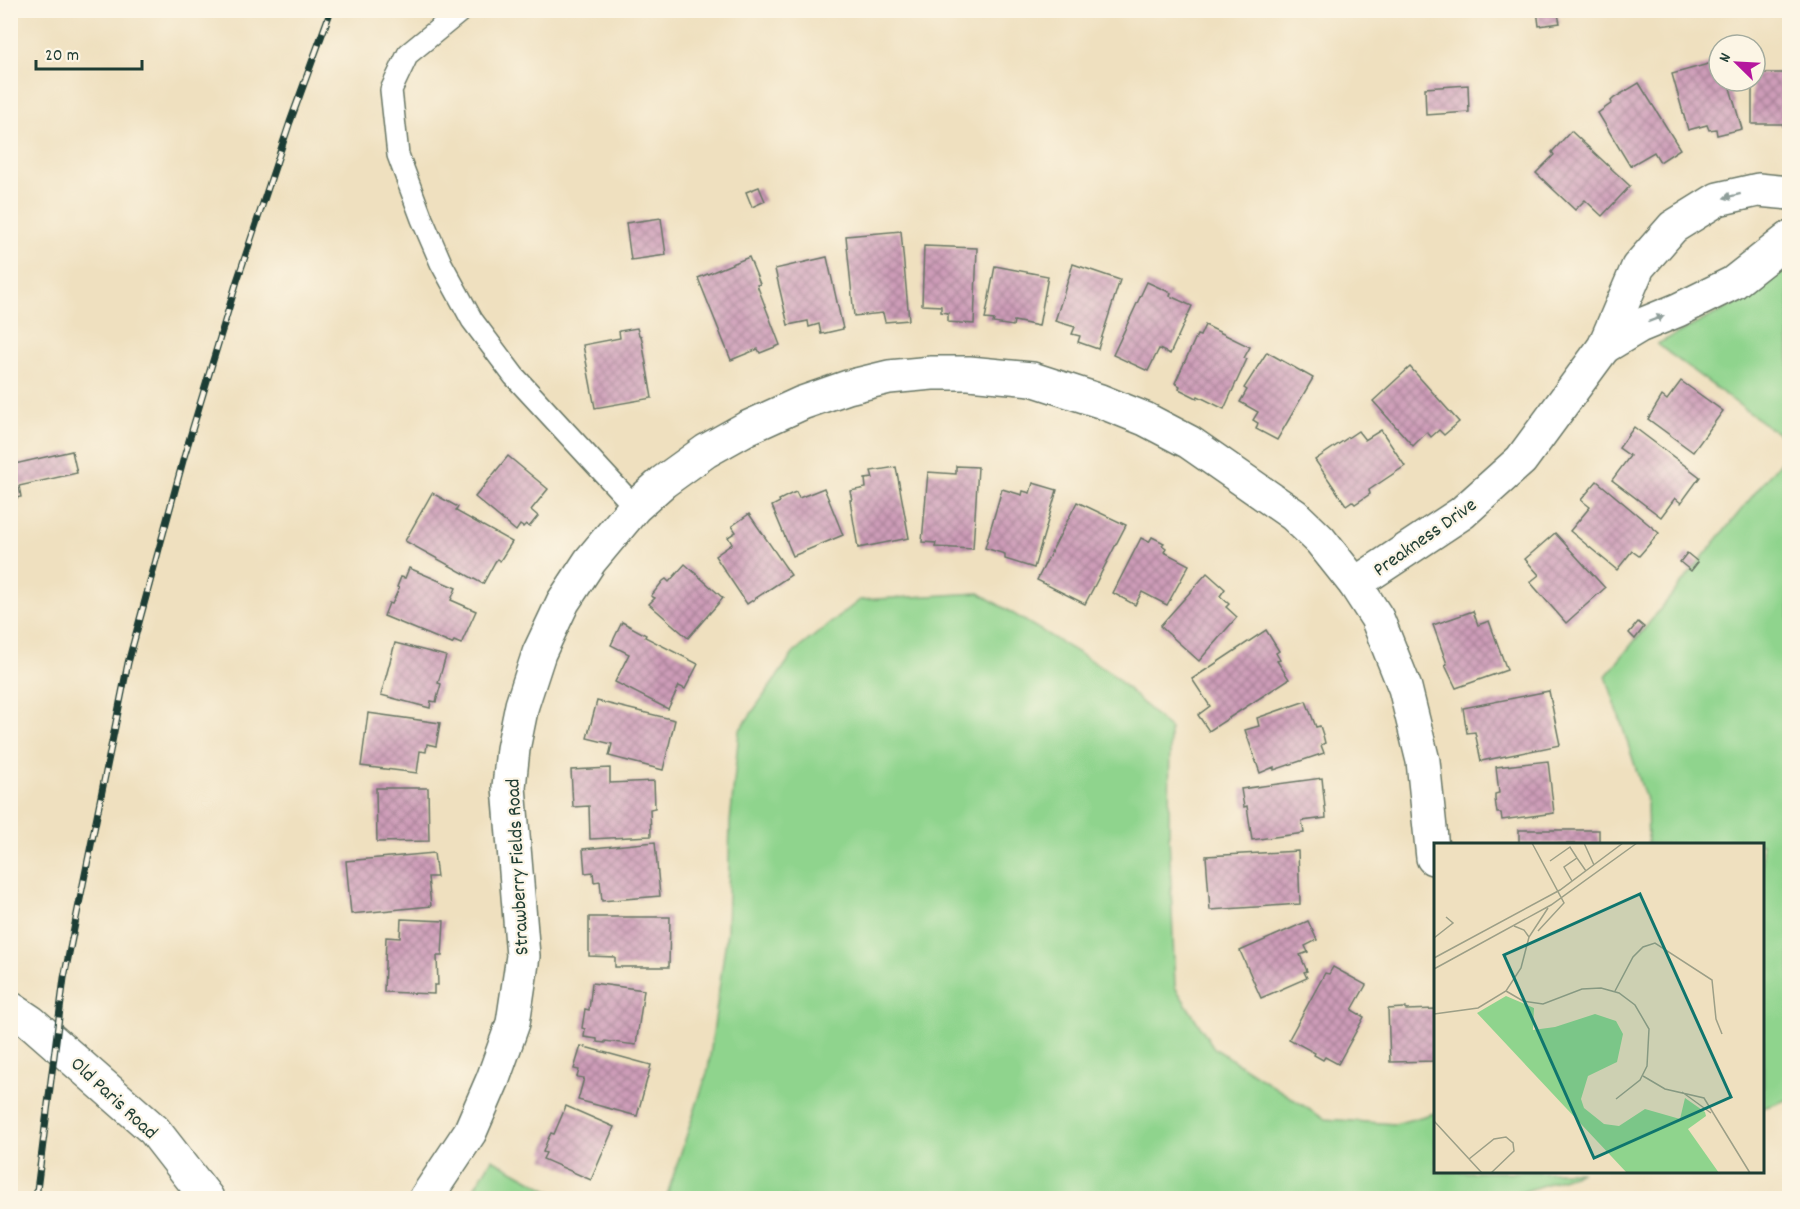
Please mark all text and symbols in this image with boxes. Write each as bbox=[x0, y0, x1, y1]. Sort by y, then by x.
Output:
scale bar bbox=[36, 33, 142, 71]
north arrow bbox=[1707, 33, 1767, 93]
text: 20 m bbox=[45, 44, 79, 69]
text: N bbox=[1713, 50, 1738, 66]
one-way arrow bbox=[1723, 191, 1741, 201]
one-way arrow bbox=[1647, 314, 1665, 324]
street label: Preakness Drive bbox=[1368, 492, 1483, 585]
street label: Strawberry Fields Road bbox=[500, 778, 538, 956]
inset map bbox=[1434, 843, 1764, 1173]
street label: Old Paris Road bbox=[63, 1051, 163, 1147]

